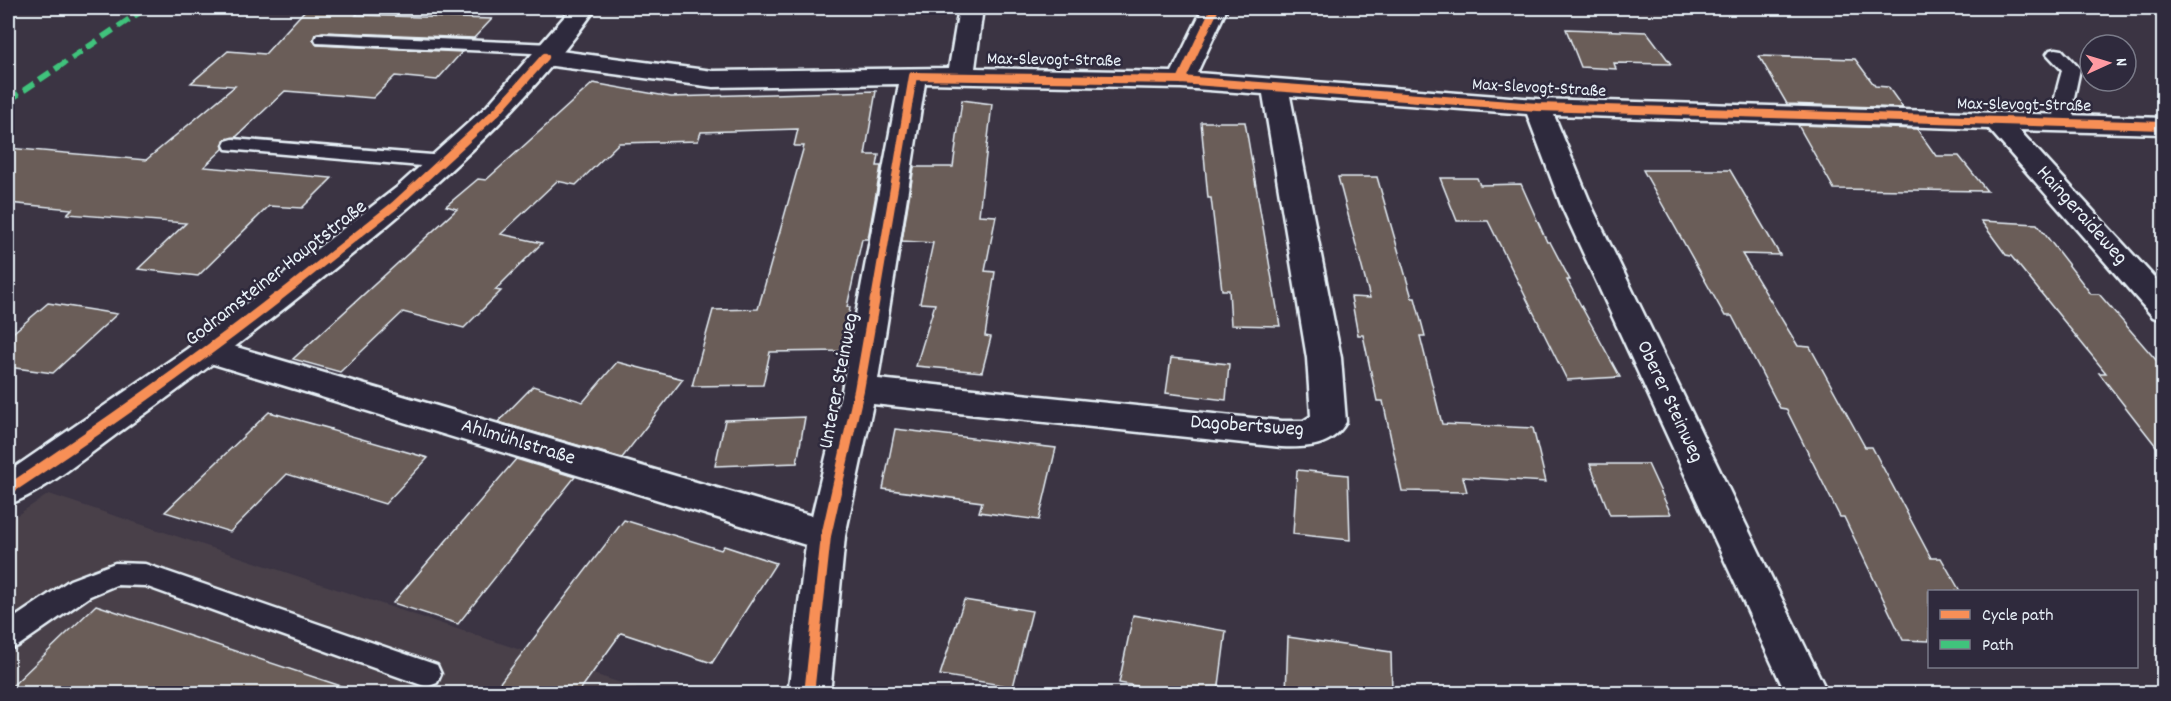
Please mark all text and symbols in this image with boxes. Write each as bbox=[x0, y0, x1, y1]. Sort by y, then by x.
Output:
north arrow bbox=[2078, 33, 2138, 93]
street label: Max-Slevogt-Straße bbox=[987, 47, 1121, 75]
text: N bbox=[2109, 57, 2132, 67]
street label: Max-Slevogt-Straße bbox=[1471, 73, 1607, 105]
street label: Max-Slevogt-Straße bbox=[1957, 92, 2091, 120]
street label: Haingeraideweg bbox=[2028, 159, 2134, 273]
street label: Godramsteiner Hauptstraße bbox=[180, 193, 374, 355]
street label: Unterer Steinweg bbox=[812, 310, 868, 452]
street label: Oberer Steinweg bbox=[1628, 336, 1710, 468]
street label: Dagobertsweg bbox=[1189, 408, 1305, 446]
street label: Ahlmühlstraße bbox=[457, 411, 579, 475]
legend bbox=[1928, 590, 2138, 668]
text: Cycle path bbox=[1982, 604, 2053, 629]
text: Path bbox=[1982, 634, 2014, 659]

